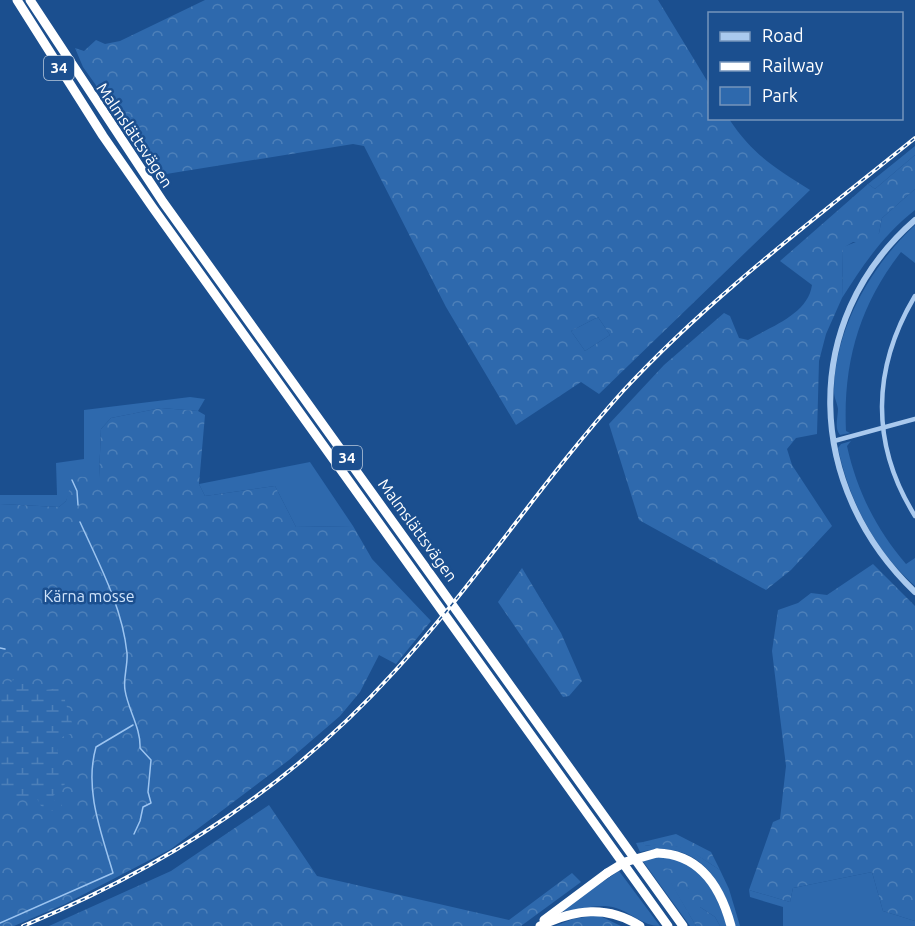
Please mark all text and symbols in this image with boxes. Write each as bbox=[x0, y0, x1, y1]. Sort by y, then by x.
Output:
legend bbox=[708, 12, 903, 120]
text: Road bbox=[762, 25, 804, 45]
text: Railway bbox=[762, 55, 824, 75]
road number: 34 bbox=[44, 56, 74, 80]
street label: Malmslättsvägen bbox=[93, 79, 177, 191]
text: Park bbox=[762, 85, 798, 105]
road number: 34 bbox=[332, 446, 362, 470]
street label: Malmslättsvägen bbox=[375, 475, 461, 585]
park label: Kärna mosse bbox=[44, 587, 134, 605]

